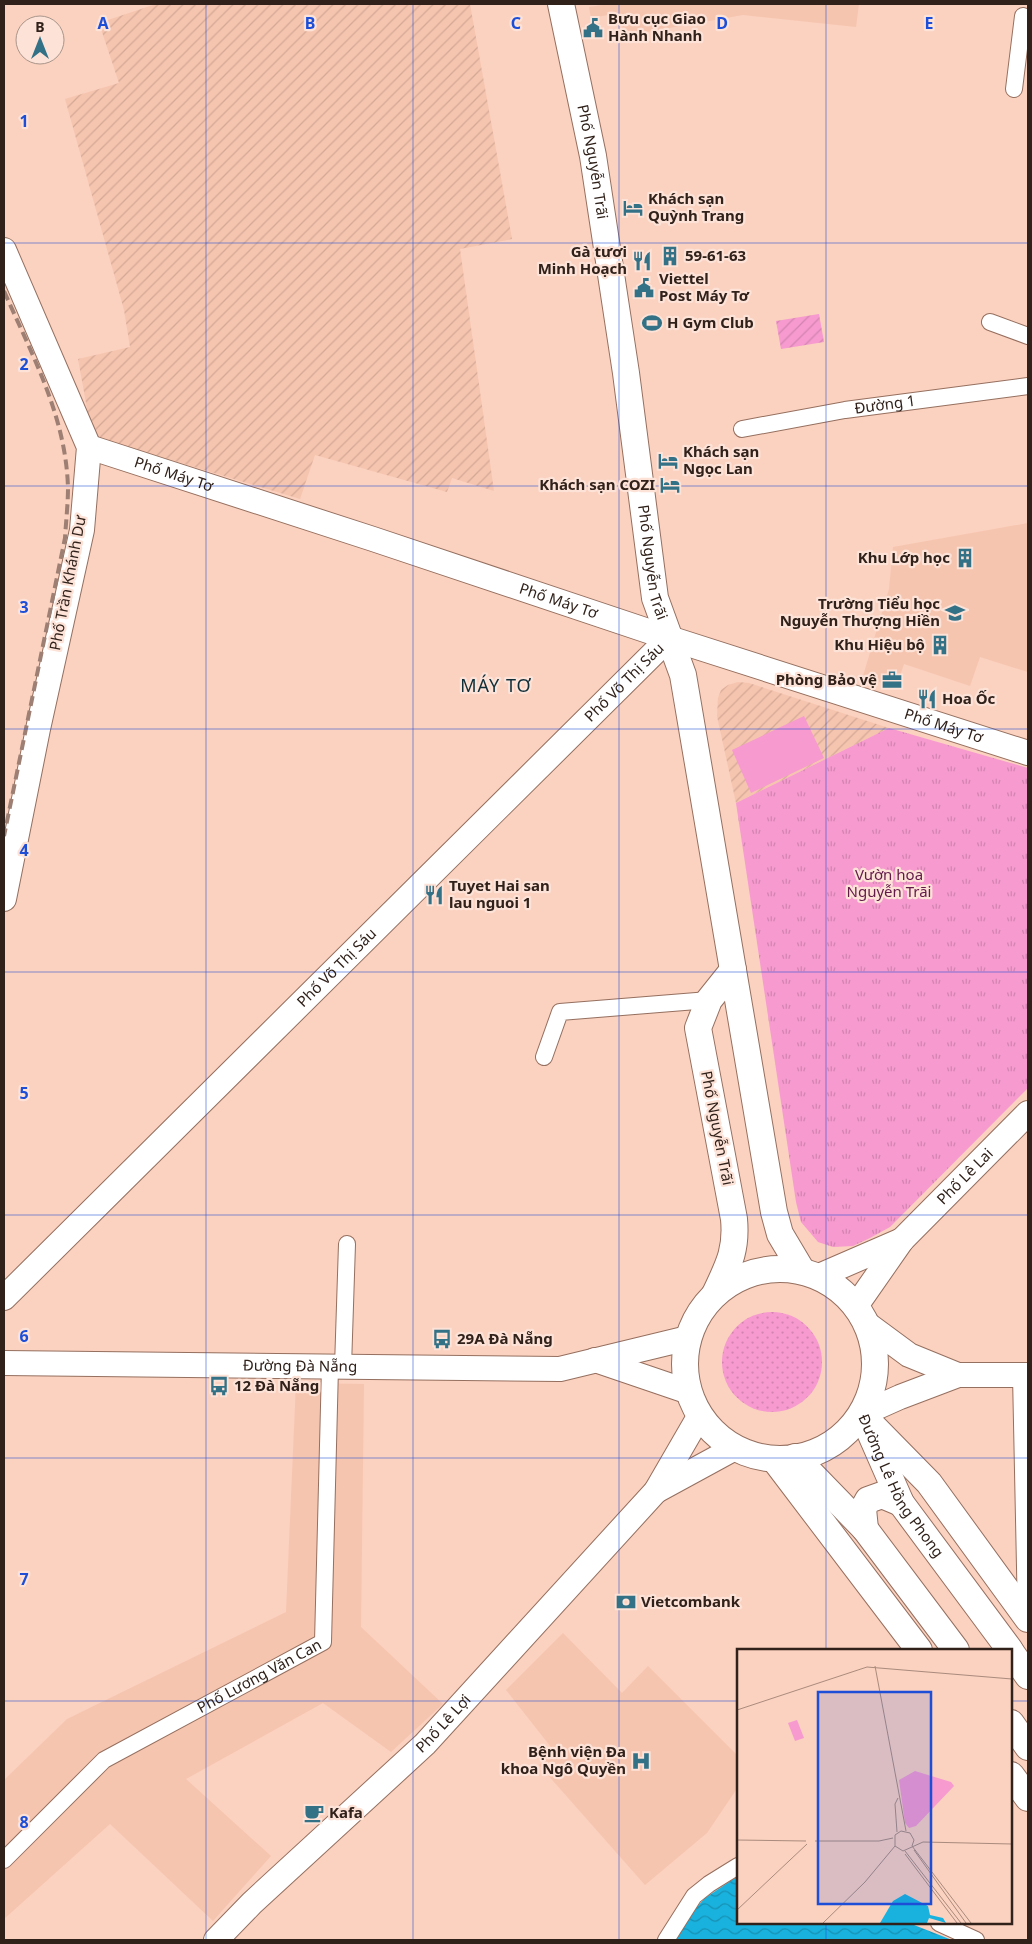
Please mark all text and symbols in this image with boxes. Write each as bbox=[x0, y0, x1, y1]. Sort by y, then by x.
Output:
place label: Bưu cục Giao Hành Nhanh bbox=[608, 8, 706, 45]
text: A bbox=[97, 12, 109, 34]
text: B bbox=[305, 12, 315, 34]
text: C bbox=[511, 12, 521, 34]
text: D bbox=[716, 12, 728, 34]
text: E bbox=[925, 12, 934, 34]
north arrow bbox=[15, 15, 65, 65]
text: B bbox=[35, 17, 45, 36]
public building icon: Bưu cục Giao Hành Nhanh bbox=[582, 17, 604, 39]
street label: Phố Nguyễn Trãi bbox=[573, 102, 613, 220]
text: 1 bbox=[19, 110, 29, 132]
place label: Khách sạn Quỳnh Trang bbox=[648, 188, 744, 225]
hotel icon: Khách sạn Quỳnh Trang bbox=[622, 197, 644, 219]
place label: Gà tươi Minh Hoạch bbox=[538, 241, 627, 278]
building icon: 59-61-63 bbox=[659, 245, 681, 267]
place label: 59-61-63 bbox=[685, 245, 746, 265]
restaurant icon: Gà tươi Minh Hoạch bbox=[631, 250, 653, 272]
place label: Viettel Post Máy Tơ bbox=[659, 268, 750, 305]
public building icon: Viettel Post Máy Tơ bbox=[633, 277, 655, 299]
sports icon: H Gym Club bbox=[641, 312, 663, 334]
place label: H Gym Club bbox=[667, 312, 754, 332]
text: 2 bbox=[19, 353, 29, 375]
street label: Đường 1 bbox=[853, 390, 917, 418]
place label: Khách sạn Ngọc Lan bbox=[683, 441, 759, 478]
hotel icon: Khách sạn Ngọc Lan bbox=[657, 450, 679, 472]
street label: Phố Máy Tơ bbox=[132, 451, 217, 496]
place label: Khách sạn COZI bbox=[539, 474, 655, 494]
hotel icon: Khách sạn COZI bbox=[659, 474, 681, 496]
street label: Phố Nguyễn Trãi bbox=[634, 503, 673, 622]
street label: Phố Trần Khánh Dư bbox=[44, 513, 90, 652]
place label: Khu Lớp học bbox=[858, 547, 950, 567]
building icon: Khu Lớp học bbox=[954, 547, 976, 569]
street label: Phố Máy Tơ bbox=[517, 578, 601, 623]
place label: Trường Tiểu học Nguyễn Thượng Hiền bbox=[780, 593, 940, 630]
text: 3 bbox=[19, 596, 29, 618]
school or university icon: Trường Tiểu học Nguyễn Thượng Hiền bbox=[944, 602, 966, 624]
place label: Khu Hiệu bộ bbox=[834, 634, 925, 654]
building icon: Khu Hiệu bộ bbox=[929, 634, 951, 656]
street label: Phố Võ Thị Sáu bbox=[580, 638, 668, 725]
place label: Phòng Bảo vệ bbox=[776, 669, 877, 689]
office icon: Phòng Bảo vệ bbox=[881, 669, 903, 691]
district label: MÁY TƠ bbox=[460, 673, 532, 697]
restaurant icon: Hoa Ốc bbox=[916, 688, 938, 710]
place label: Hoa Ốc bbox=[942, 688, 996, 708]
street label: Phố Máy Tơ bbox=[902, 703, 986, 747]
text: 4 bbox=[19, 839, 29, 861]
park label: Vườn hoa Nguyễn Trãi bbox=[847, 864, 931, 901]
place label: Tuyet Hai san lau nguoi 1 bbox=[449, 875, 550, 912]
restaurant icon: Tuyet Hai san lau nguoi 1 bbox=[423, 884, 445, 906]
street label: Phố Võ Thị Sáu bbox=[292, 923, 380, 1011]
street label: Phố Nguyễn Trãi bbox=[697, 1069, 739, 1187]
text: 5 bbox=[19, 1082, 29, 1104]
street label: Phố Lê Lai bbox=[932, 1143, 997, 1208]
text: 6 bbox=[19, 1325, 29, 1347]
bus stop icon: 29A Đà Nẵng bbox=[431, 1328, 453, 1350]
place label: 29A Đà Nẵng bbox=[457, 1328, 553, 1348]
street label: Đường Đà Nẵng bbox=[243, 1355, 357, 1376]
bus stop icon: 12 Đà Nẵng bbox=[208, 1375, 230, 1397]
place label: 12 Đà Nẵng bbox=[234, 1375, 319, 1395]
street label: Đường Lê Hồng Phong bbox=[854, 1411, 949, 1561]
text: 7 bbox=[19, 1568, 29, 1590]
bank icon: Vietcombank bbox=[615, 1591, 637, 1613]
place label: Vietcombank bbox=[641, 1591, 741, 1611]
street label: Phố Lương Văn Can bbox=[193, 1634, 325, 1717]
inset map bbox=[737, 1649, 1012, 1924]
street label: Phố Lê Lợi bbox=[411, 1690, 475, 1757]
place label: Bệnh viện Đa khoa Ngô Quyền bbox=[501, 1741, 626, 1778]
hospital icon: Bệnh viện Đa khoa Ngô Quyền bbox=[630, 1750, 652, 1772]
cafe icon: Kafa bbox=[303, 1802, 325, 1824]
place label: Kafa bbox=[329, 1802, 363, 1822]
text: 8 bbox=[19, 1811, 29, 1833]

